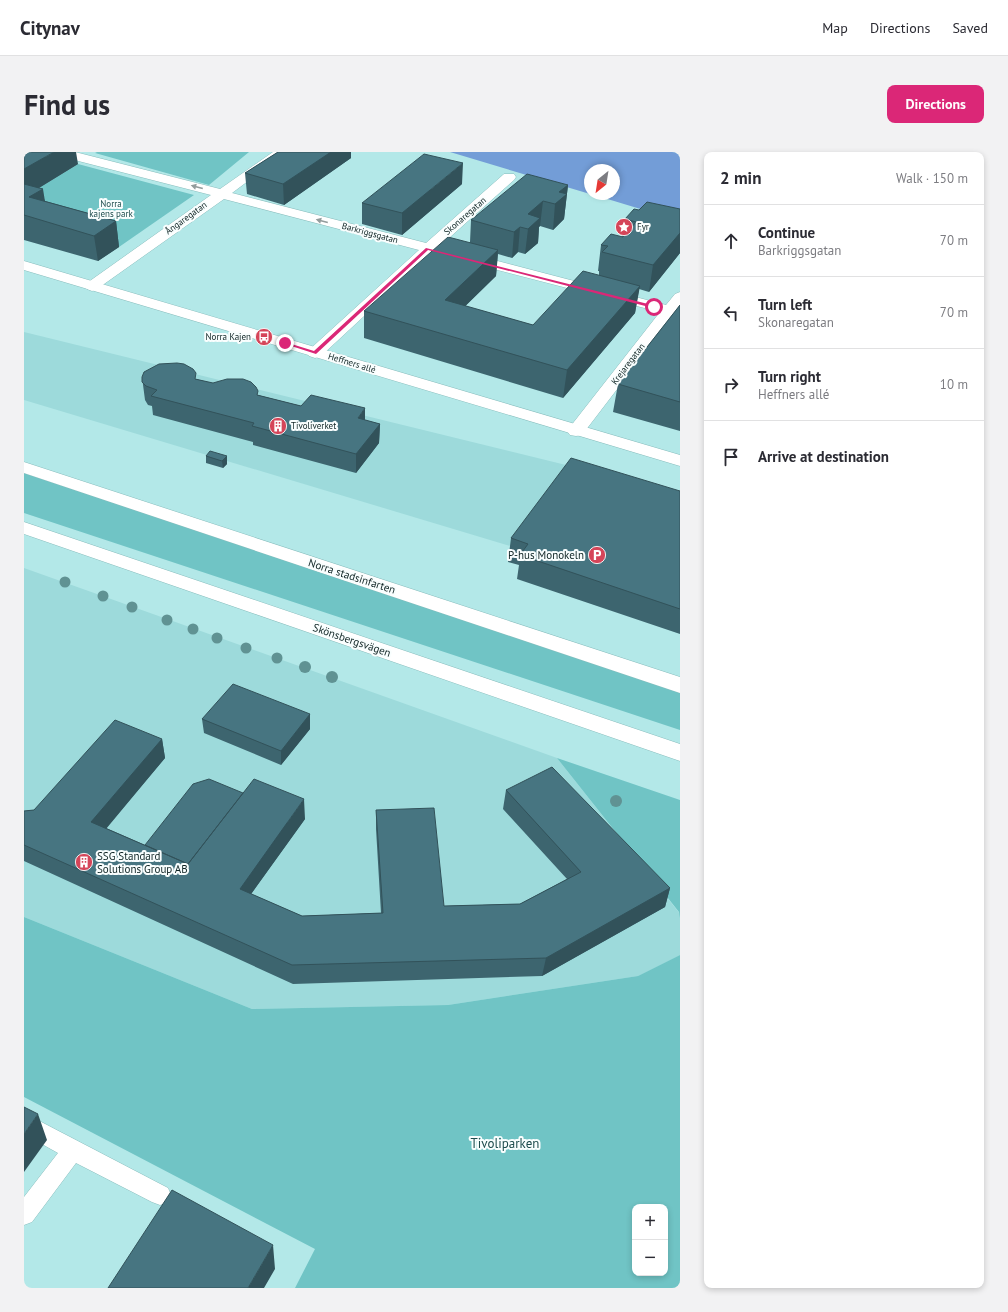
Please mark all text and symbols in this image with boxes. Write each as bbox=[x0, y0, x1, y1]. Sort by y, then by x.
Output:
text: Citynav bbox=[20, 16, 80, 40]
text: Map bbox=[822, 19, 848, 37]
text: Directions bbox=[870, 19, 930, 37]
text: Saved bbox=[952, 19, 988, 37]
button: Directions bbox=[887, 85, 984, 123]
text: Find us bbox=[24, 86, 110, 123]
north arrow bbox=[584, 164, 620, 200]
text: 2 min bbox=[720, 167, 761, 189]
text: Walk · 150 m bbox=[896, 170, 968, 187]
one-way arrow bbox=[190, 184, 203, 190]
street label: Skonaregatan bbox=[441, 194, 488, 237]
park label: Norra kajens park bbox=[89, 198, 133, 219]
street label: Ångaregatan bbox=[163, 199, 209, 236]
one-way arrow bbox=[316, 217, 329, 223]
place icon: Fyr bbox=[614, 217, 634, 237]
street label: Barkriggsgatan bbox=[341, 220, 400, 245]
place label: Fyr bbox=[637, 221, 649, 232]
text: Continue bbox=[758, 223, 815, 242]
icon: ahead bbox=[720, 230, 742, 252]
text: 70 m bbox=[940, 232, 968, 249]
text: Barkriggsgatan bbox=[758, 242, 841, 259]
text: Turn left bbox=[758, 295, 812, 314]
route start bbox=[645, 298, 663, 316]
icon: left bbox=[720, 302, 742, 324]
text: 70 m bbox=[940, 304, 968, 321]
text: Skonaregatan bbox=[758, 314, 834, 331]
bus stop icon: Norra Kajen bbox=[254, 327, 274, 347]
place label: Norra Kajen bbox=[206, 331, 251, 342]
route end bbox=[276, 334, 294, 352]
street label: Krejaregatan bbox=[608, 341, 647, 387]
street label: Heffners allé bbox=[327, 350, 378, 375]
text: Turn right bbox=[758, 367, 821, 386]
icon: right bbox=[720, 374, 742, 396]
text: 10 m bbox=[940, 376, 968, 393]
text: Heffners allé bbox=[758, 386, 829, 403]
building icon: Tivoliverket bbox=[268, 416, 288, 436]
place label: Tivoliverket bbox=[291, 420, 336, 431]
icon: arrive bbox=[720, 446, 742, 468]
text: Arrive at destination bbox=[758, 447, 889, 466]
parking icon: P-hus Monokeln bbox=[587, 545, 607, 565]
place label: P-hus Monokeln bbox=[508, 548, 584, 562]
street label: Norra stadsinfarten bbox=[307, 555, 397, 597]
street label: Skönsbergsvägen bbox=[311, 620, 393, 660]
place label: SSG Standard Solutions Group AB bbox=[97, 849, 188, 876]
building icon: SSG Standard Solutions Group AB bbox=[74, 852, 94, 872]
park label: Tivoliparken bbox=[471, 1135, 539, 1152]
map controls bbox=[632, 1204, 668, 1276]
button: + bbox=[632, 1204, 668, 1240]
button: − bbox=[632, 1240, 668, 1276]

